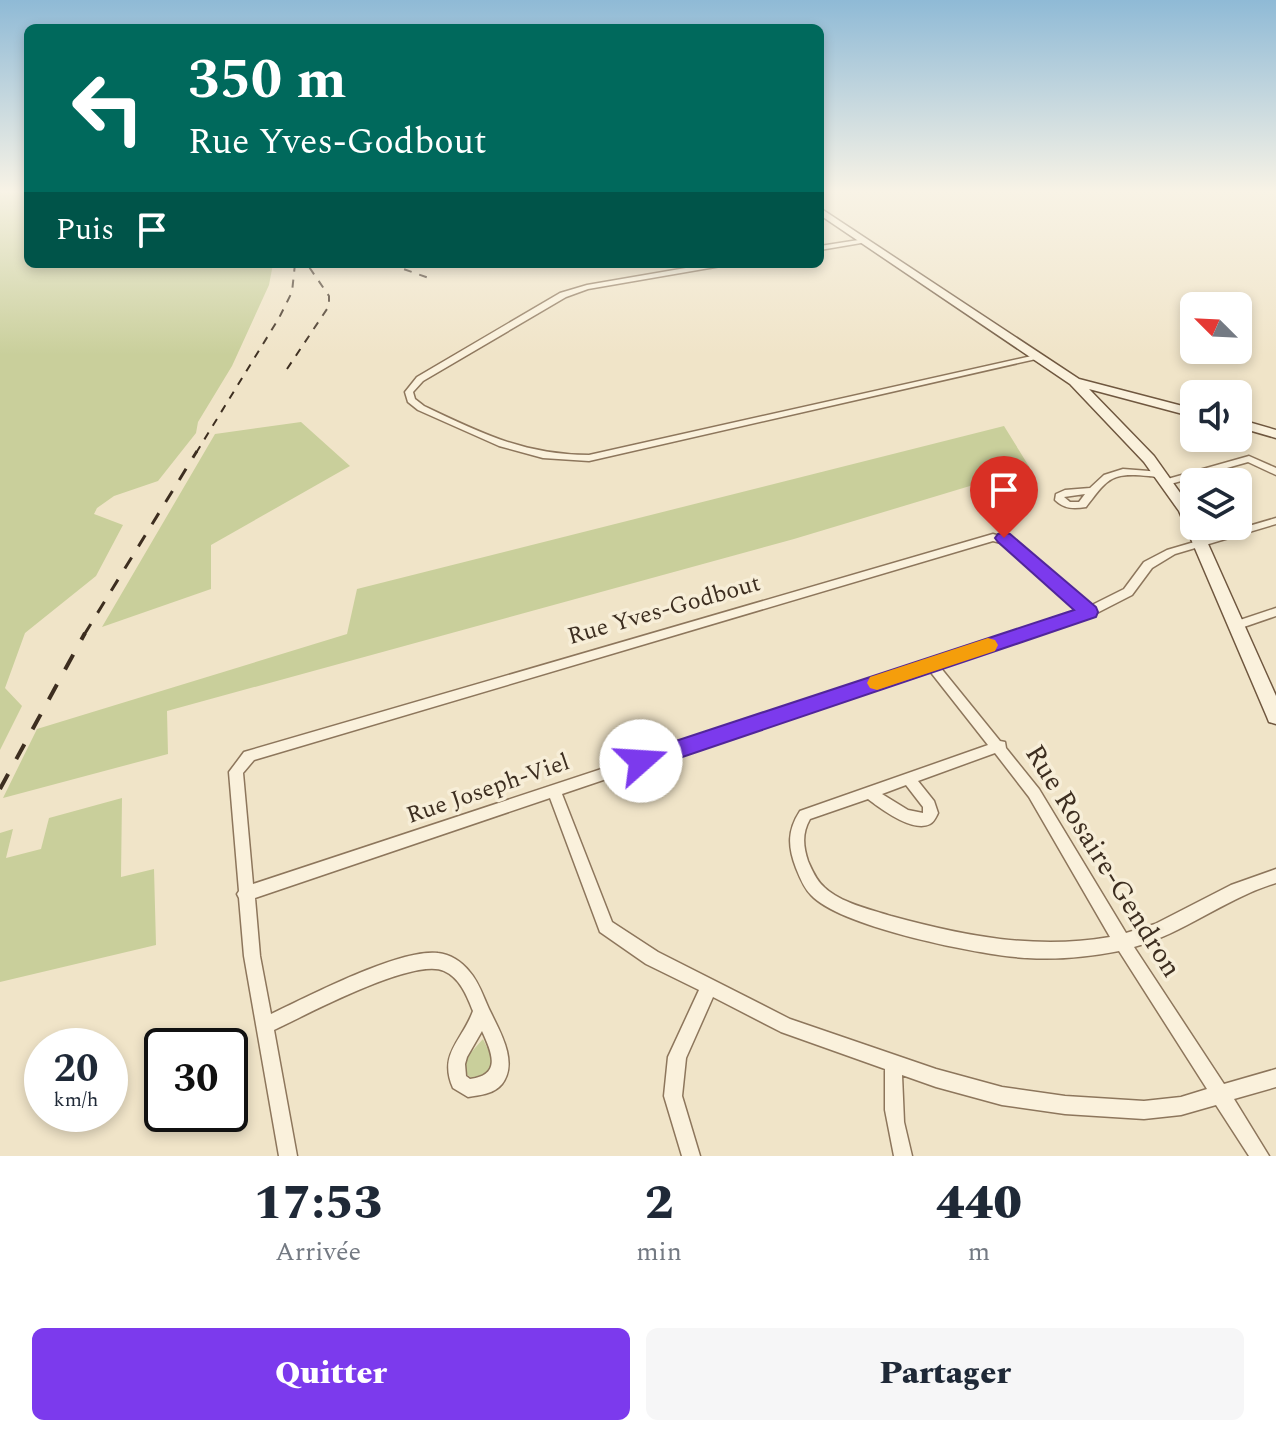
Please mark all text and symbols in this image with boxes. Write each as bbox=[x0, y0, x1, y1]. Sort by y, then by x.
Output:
text: 350 m bbox=[188, 38, 347, 123]
icon: left bbox=[56, 56, 160, 160]
text: Rue Yves-Godbout bbox=[188, 115, 487, 170]
text: Puis bbox=[56, 207, 114, 253]
icon: arrive bbox=[130, 208, 174, 252]
north arrow bbox=[1180, 292, 1252, 364]
map controls bbox=[1180, 292, 1252, 540]
button: sound bbox=[1180, 380, 1252, 452]
pin bbox=[970, 456, 1038, 538]
icon: arrive bbox=[982, 468, 1026, 512]
button: layers bbox=[1180, 468, 1252, 540]
street label: Rue Yves-Godbout bbox=[563, 565, 765, 655]
position arrow bbox=[599, 719, 683, 803]
street label: Rue Rosaire-Gendron bbox=[1014, 736, 1192, 986]
street label: Rue Joseph-Viel bbox=[402, 744, 574, 834]
speed limit sign: 30 bbox=[144, 1028, 248, 1132]
text: 20 bbox=[54, 1039, 98, 1100]
text: km/h bbox=[54, 1085, 99, 1115]
text: 17:53 bbox=[254, 1167, 383, 1240]
text: 2 bbox=[645, 1167, 674, 1240]
text: 440 bbox=[936, 1167, 1022, 1240]
text: Arrivée bbox=[275, 1232, 361, 1272]
text: min bbox=[636, 1232, 682, 1272]
text: m bbox=[968, 1232, 990, 1272]
button: Quitter bbox=[32, 1328, 630, 1420]
button: Partager bbox=[646, 1328, 1244, 1420]

